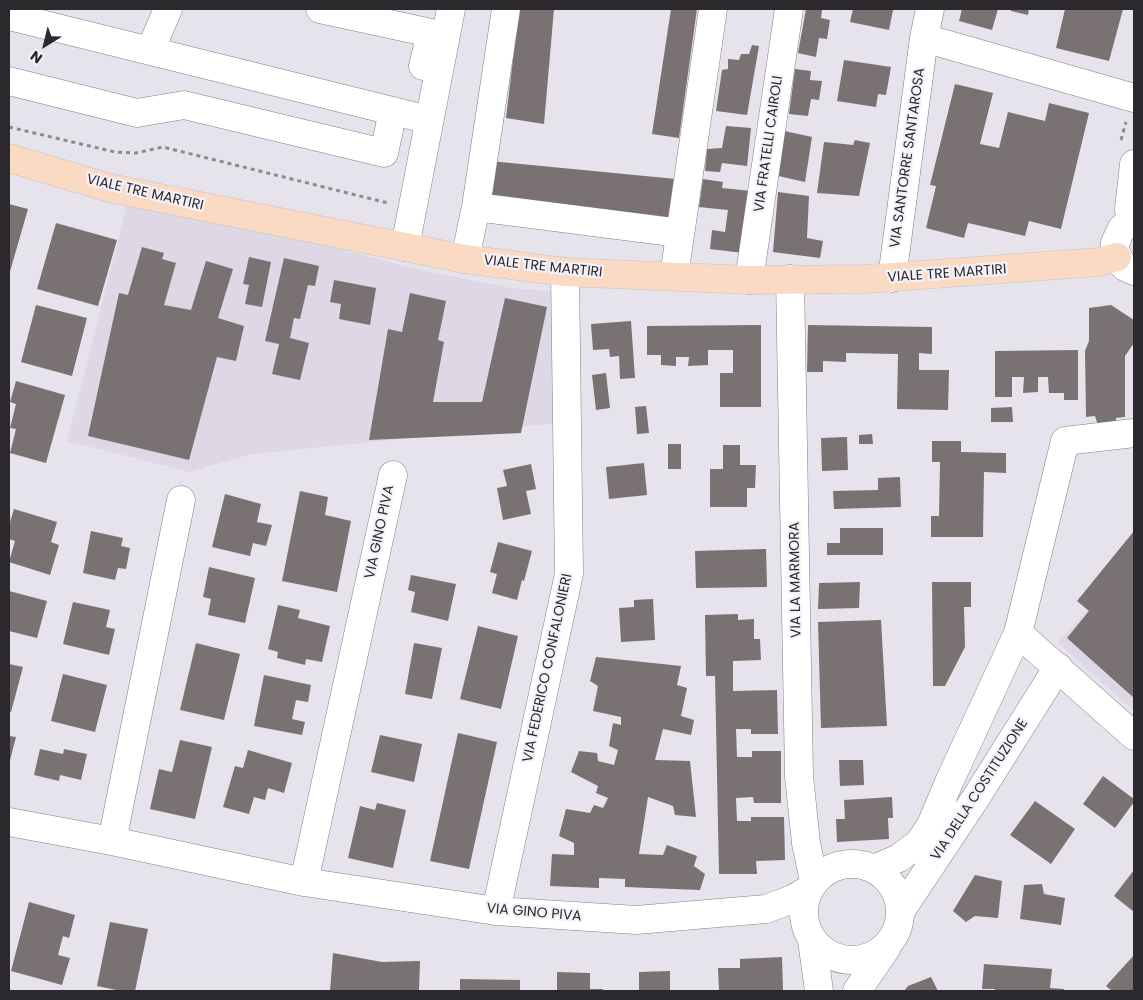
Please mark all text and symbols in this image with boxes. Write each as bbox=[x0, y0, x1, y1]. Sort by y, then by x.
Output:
north arrow bbox=[20, 20, 70, 70]
text: N bbox=[26, 46, 46, 68]
street label: VIA SANTORRE SANTAROSA bbox=[887, 67, 929, 249]
street label: VIA FRATELLI CAIROLI bbox=[751, 75, 787, 213]
street label: VIALE TRE MARTIRI bbox=[85, 171, 205, 215]
street label: VIALE TRE MARTIRI bbox=[483, 252, 603, 282]
street label: VIALE TRE MARTIRI bbox=[887, 261, 1007, 287]
street label: VIA GINO PIVA bbox=[362, 484, 398, 580]
street label: VIA LA MARMORA bbox=[787, 522, 805, 638]
street label: VIA FEDERICO CONFALONIERI bbox=[520, 572, 576, 764]
street label: VIA DELLA COSTITUZIONE bbox=[928, 716, 1032, 864]
street label: VIA GINO PIVA bbox=[486, 900, 582, 926]

